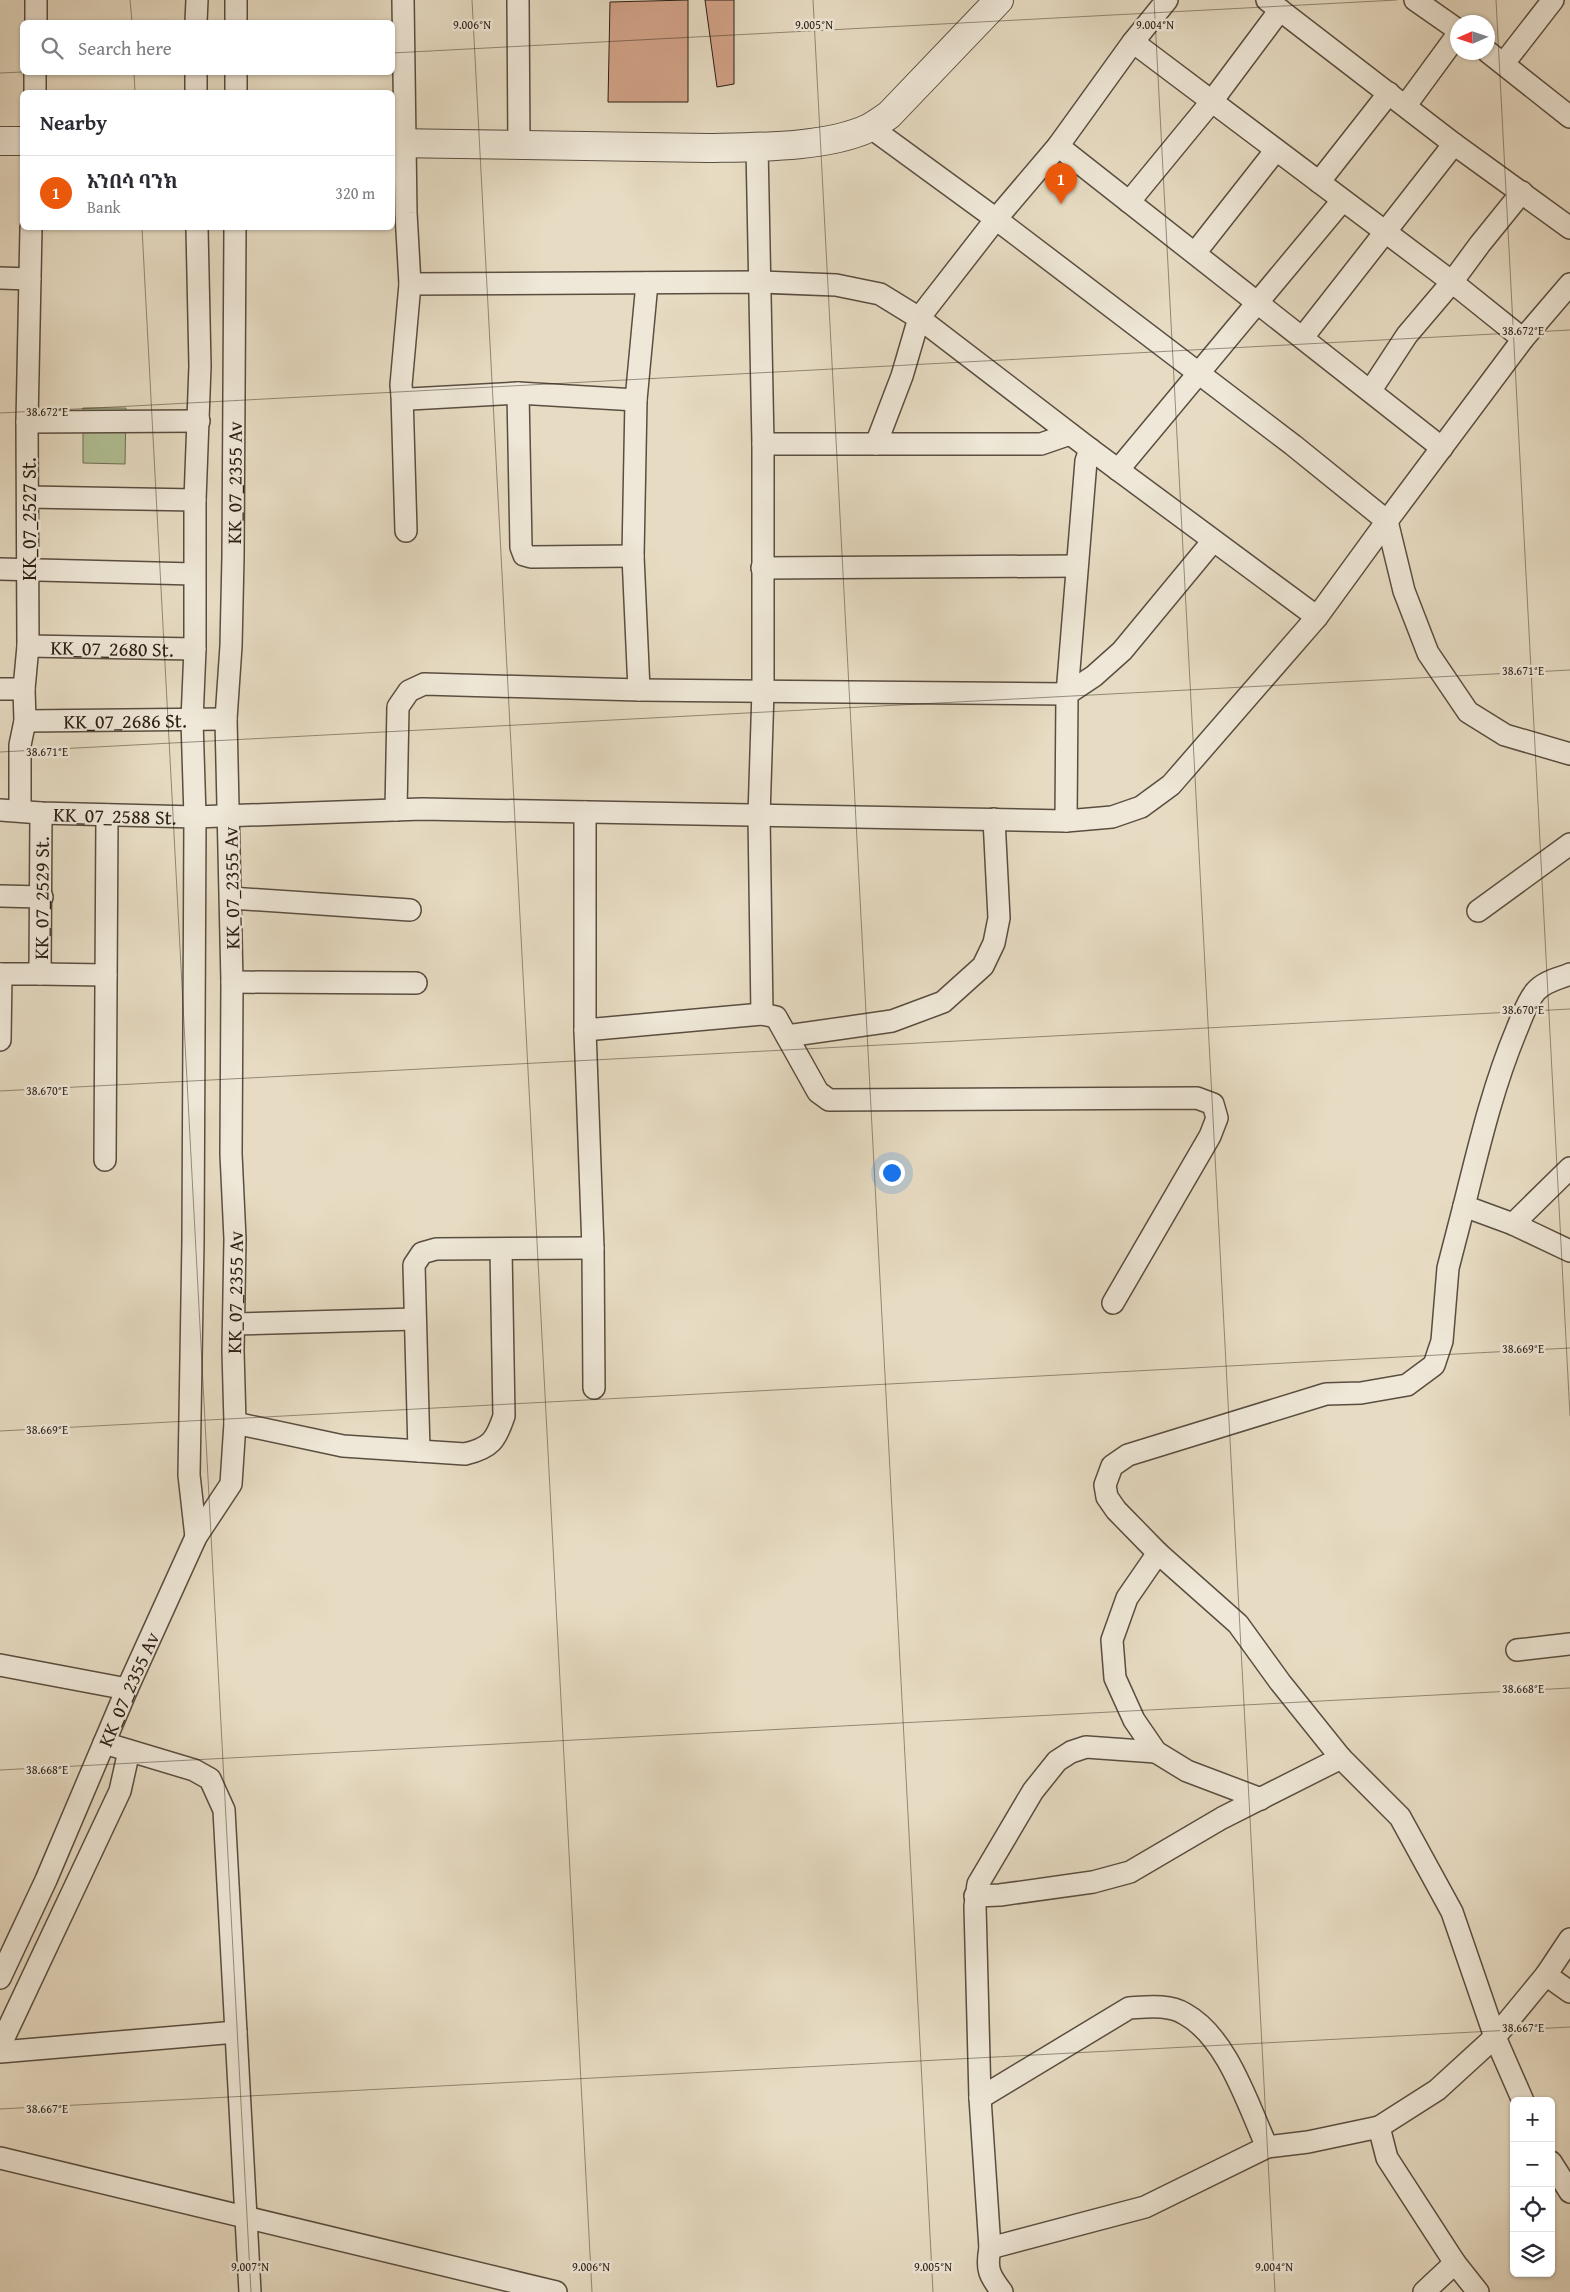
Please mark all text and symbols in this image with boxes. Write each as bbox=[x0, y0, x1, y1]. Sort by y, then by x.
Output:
north arrow bbox=[1450, 15, 1495, 60]
text: 9.006°N bbox=[453, 16, 491, 33]
text: 9.005°N bbox=[795, 16, 833, 33]
text: 9.004°N bbox=[1136, 16, 1174, 33]
search box bbox=[20, 20, 395, 75]
icon: search bbox=[38, 34, 66, 62]
text: Search here bbox=[78, 34, 172, 62]
text: Nearby bbox=[40, 107, 107, 138]
pin: 1 bbox=[1045, 163, 1077, 204]
text: አንበሳ ባንክ bbox=[87, 167, 177, 195]
text: 1 bbox=[52, 181, 60, 205]
text: 320 m bbox=[335, 181, 375, 205]
text: Bank bbox=[87, 195, 121, 219]
text: 38.672°E bbox=[1502, 322, 1544, 339]
text: 38.672°E bbox=[26, 403, 68, 420]
street label: KK_07_2355 Av bbox=[219, 421, 248, 544]
street label: KK_07_2527 St. bbox=[14, 457, 43, 581]
street label: KK_07_2680 St. bbox=[50, 632, 174, 663]
text: 38.671°E bbox=[1502, 662, 1544, 679]
street label: KK_07_2686 St. bbox=[63, 705, 187, 735]
text: 38.671°E bbox=[26, 743, 68, 760]
street label: KK_07_2588 St. bbox=[53, 799, 177, 831]
street label: KK_07_2355 Av bbox=[215, 826, 247, 950]
street label: KK_07_2529 St. bbox=[26, 836, 55, 960]
text: 38.670°E bbox=[1502, 1001, 1544, 1018]
text: 38.670°E bbox=[26, 1082, 68, 1099]
your location bbox=[879, 1160, 905, 1186]
street label: KK_07_2355 Av bbox=[218, 1230, 250, 1354]
text: 38.669°E bbox=[1502, 1340, 1544, 1357]
text: 38.669°E bbox=[26, 1421, 68, 1438]
street label: KK_07_2355 Av bbox=[90, 1627, 166, 1751]
text: 38.668°E bbox=[1502, 1680, 1544, 1697]
text: 38.668°E bbox=[26, 1761, 68, 1778]
text: 38.667°E bbox=[1502, 2019, 1544, 2036]
map controls bbox=[1510, 2097, 1555, 2277]
button: + bbox=[1510, 2097, 1555, 2142]
text: 38.667°E bbox=[26, 2100, 68, 2117]
button: − bbox=[1510, 2142, 1555, 2187]
button: locate bbox=[1510, 2187, 1555, 2232]
button: layers bbox=[1510, 2232, 1555, 2277]
text: 9.007°N bbox=[231, 2258, 269, 2275]
text: 9.006°N bbox=[572, 2258, 610, 2275]
text: 9.005°N bbox=[914, 2258, 952, 2275]
text: 9.004°N bbox=[1255, 2258, 1293, 2275]

